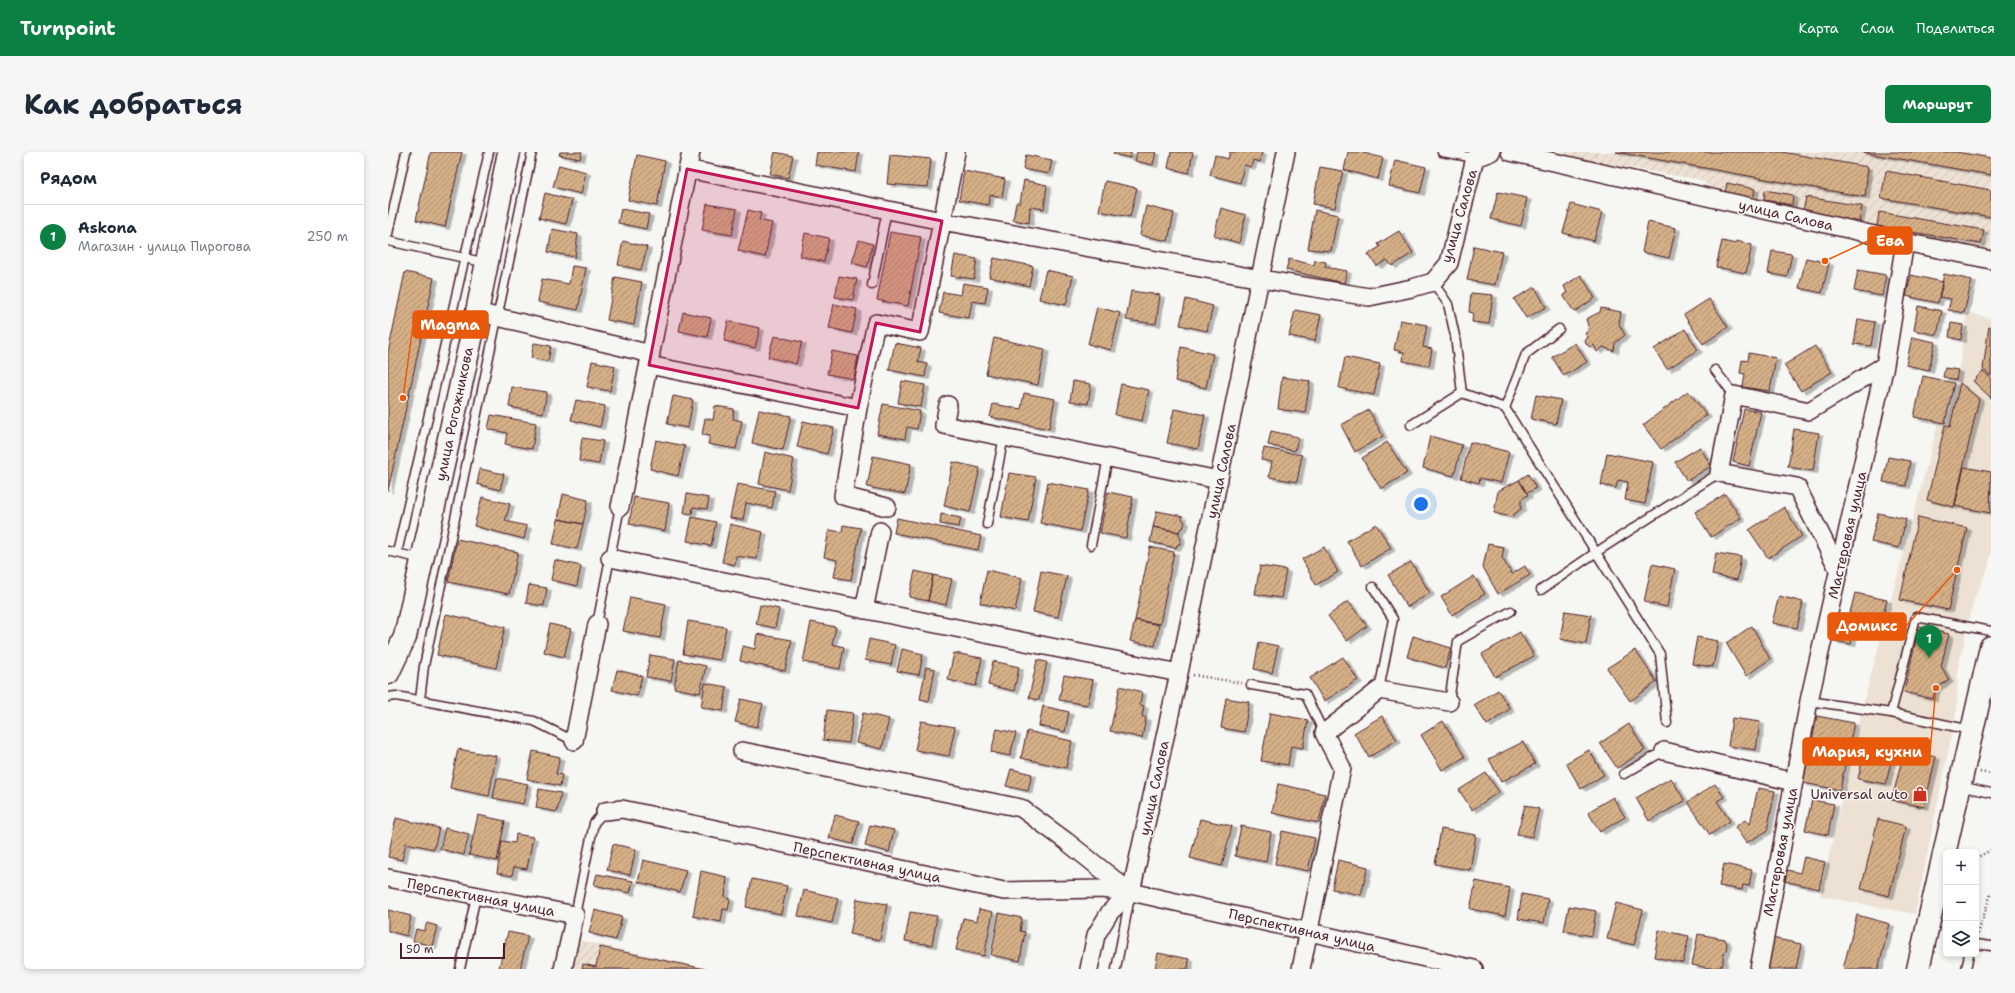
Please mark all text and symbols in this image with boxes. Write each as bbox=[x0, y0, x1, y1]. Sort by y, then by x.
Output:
text: Turnpoint bbox=[20, 16, 116, 41]
text: Карта bbox=[1798, 19, 1839, 37]
text: Слои bbox=[1861, 19, 1894, 37]
text: Поделиться bbox=[1916, 19, 1995, 37]
text: Как добраться bbox=[24, 85, 243, 123]
button: Маршрут bbox=[1885, 85, 1991, 123]
text: Рядом bbox=[40, 167, 97, 189]
street label: улица Салова bbox=[1437, 167, 1481, 265]
street label: улица Салова bbox=[1737, 195, 1835, 235]
text: Askona bbox=[78, 218, 137, 238]
callout: Ева bbox=[1868, 227, 1912, 254]
text: 1 bbox=[50, 228, 56, 245]
text: 250 m bbox=[307, 228, 348, 245]
text: Ева bbox=[1876, 231, 1905, 251]
text: Магазин · улица Пирогова bbox=[78, 238, 251, 255]
callout: Magma bbox=[413, 311, 488, 338]
text: Magma bbox=[420, 315, 480, 335]
street label: улица Рогожникова bbox=[431, 345, 477, 483]
street label: улица Салова bbox=[1202, 422, 1240, 520]
street label: Мастеровая улица bbox=[1824, 469, 1871, 601]
your location bbox=[1411, 494, 1431, 514]
callout: Домикс bbox=[1828, 613, 1906, 640]
text: Домикс bbox=[1836, 616, 1898, 636]
pin: 1 bbox=[1916, 625, 1942, 658]
callout: Мария, кухни bbox=[1803, 738, 1930, 765]
street label: улица Салова bbox=[1135, 739, 1173, 837]
text: Мария, кухни bbox=[1812, 742, 1923, 762]
place label: Universal auto bbox=[1810, 785, 1908, 803]
shop icon: Universal auto bbox=[1911, 785, 1929, 803]
street label: Мастеровая улица bbox=[1759, 786, 1801, 918]
street label: Перспективная улица bbox=[792, 838, 943, 886]
map controls bbox=[1943, 849, 1979, 957]
button: + bbox=[1943, 849, 1979, 885]
street label: Перспективная улица bbox=[406, 874, 557, 920]
button: − bbox=[1943, 885, 1979, 921]
street label: Перспективная улица bbox=[1227, 904, 1377, 956]
button: layers bbox=[1943, 921, 1979, 957]
scale bar bbox=[400, 941, 505, 960]
text: 50 m bbox=[406, 942, 434, 957]

